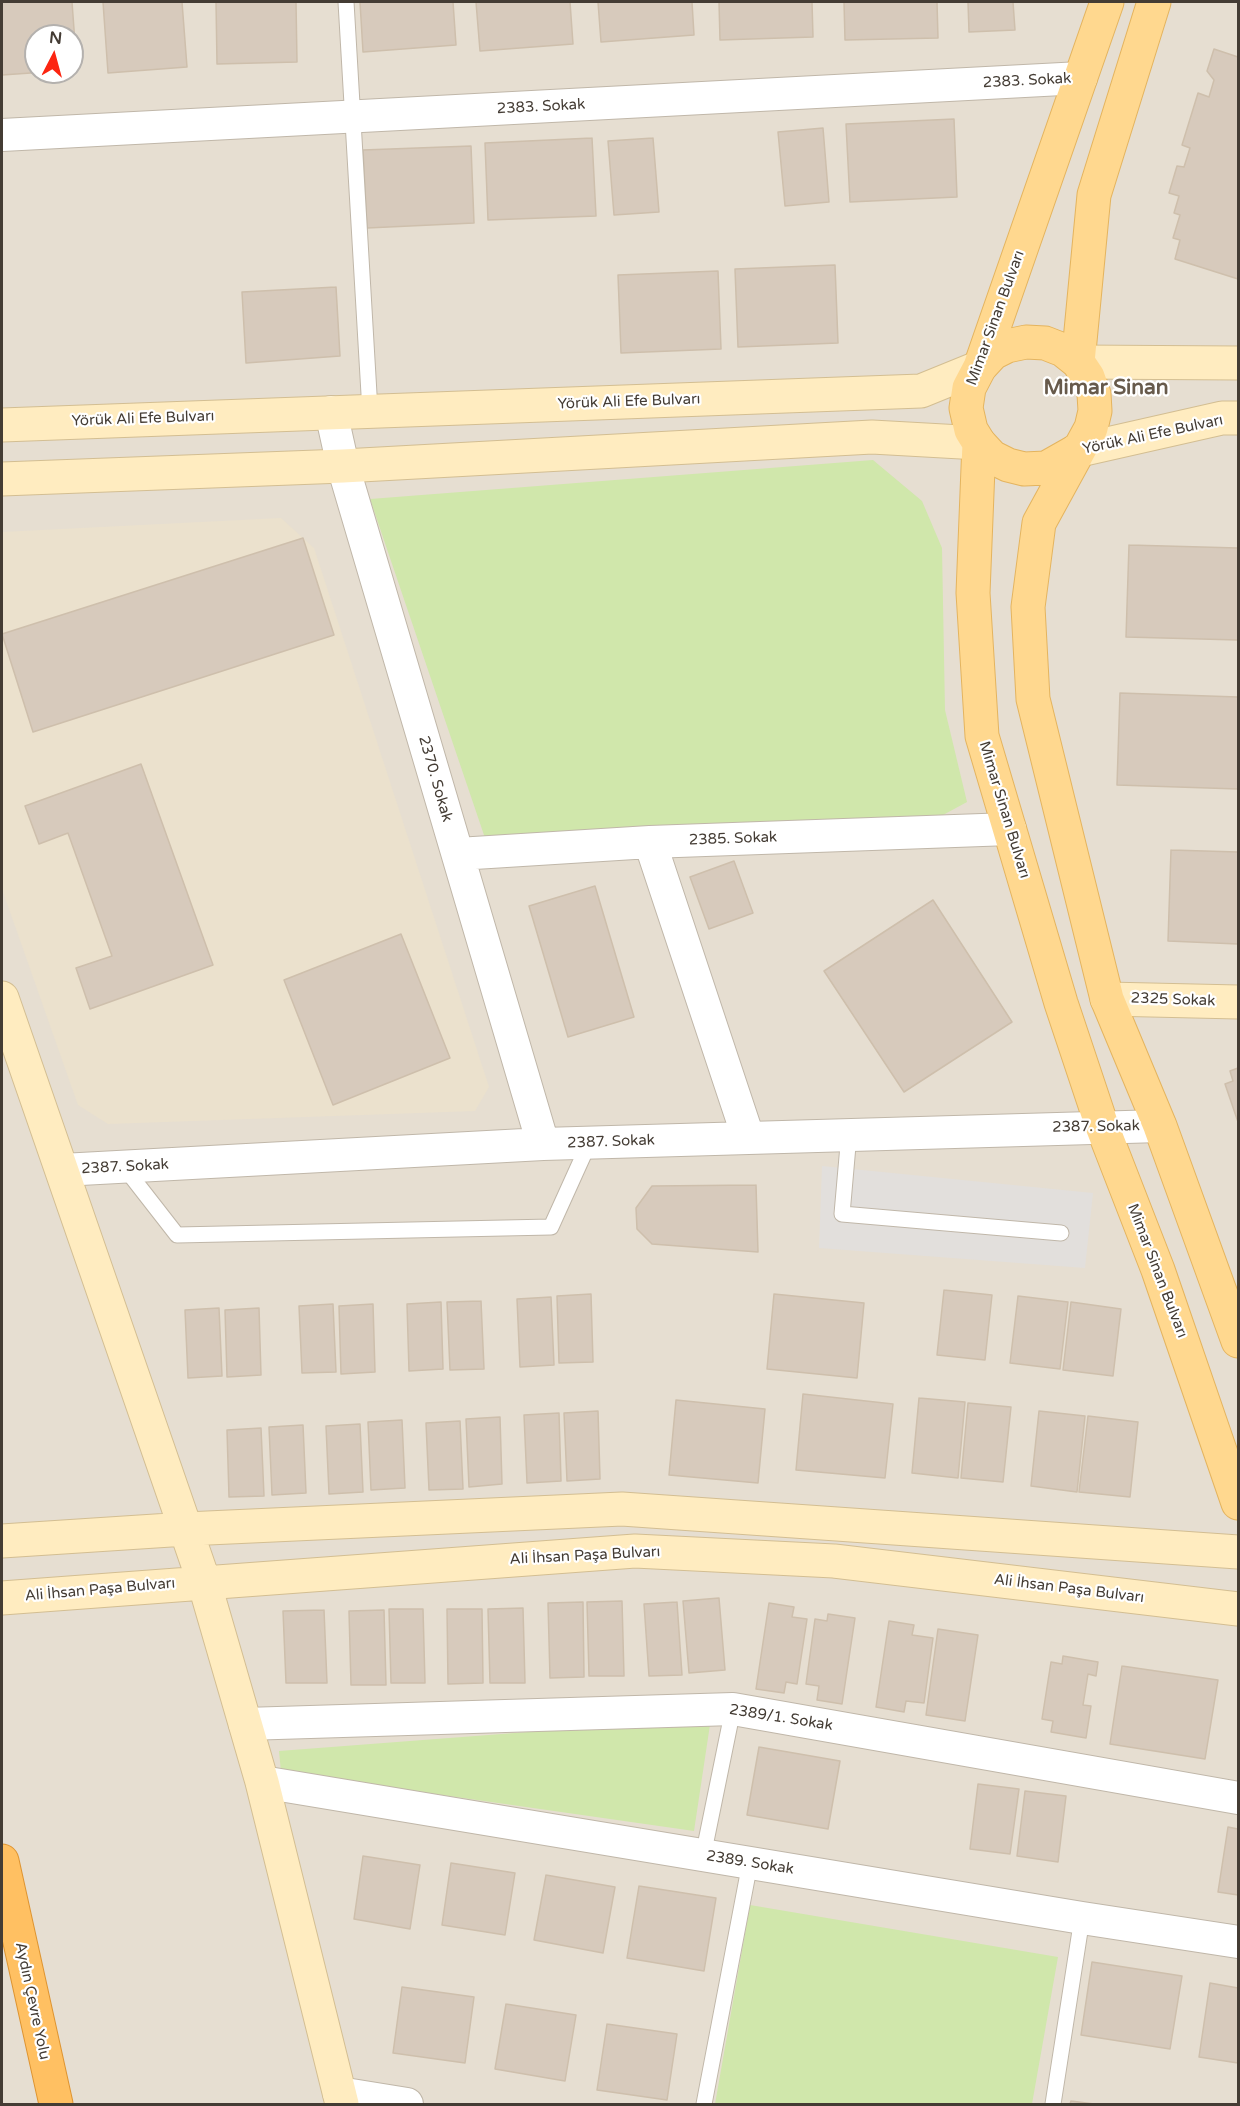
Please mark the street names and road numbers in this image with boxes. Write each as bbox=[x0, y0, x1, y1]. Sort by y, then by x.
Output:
street label: 2383. Sokak bbox=[982, 70, 1072, 92]
street label: 2383. Sokak bbox=[496, 96, 586, 118]
street label: Mimar Sinan Bulvarı bbox=[963, 248, 1029, 388]
street label: Yörük Ali Efe Bulvarı bbox=[557, 391, 701, 413]
street label: Yörük Ali Efe Bulvarı bbox=[71, 408, 215, 430]
street label: Yörük Ali Efe Bulvarı bbox=[1081, 411, 1225, 459]
street label: 2370. Sokak bbox=[414, 734, 456, 824]
street label: Mimar Sinan Bulvarı bbox=[975, 739, 1033, 881]
street label: 2385. Sokak bbox=[689, 828, 777, 850]
street label: 2325 Sokak bbox=[1130, 990, 1216, 1010]
street label: 2387. Sokak bbox=[1052, 1117, 1140, 1137]
street label: 2387. Sokak bbox=[567, 1131, 655, 1153]
street label: 2387. Sokak bbox=[81, 1156, 169, 1178]
street label: Mimar Sinan Bulvarı bbox=[1123, 1201, 1191, 1341]
street label: Ali İhsan Paşa Bulvarı bbox=[509, 1543, 661, 1569]
street label: Ali İhsan Paşa Bulvarı bbox=[993, 1571, 1145, 1607]
street label: Ali İhsan Paşa Bulvarı bbox=[24, 1574, 176, 1606]
street label: 2389/1. Sokak bbox=[728, 1701, 834, 1735]
street label: 2389. Sokak bbox=[705, 1847, 795, 1879]
street label: Aydın Çevre Yolu bbox=[11, 1941, 53, 2061]

